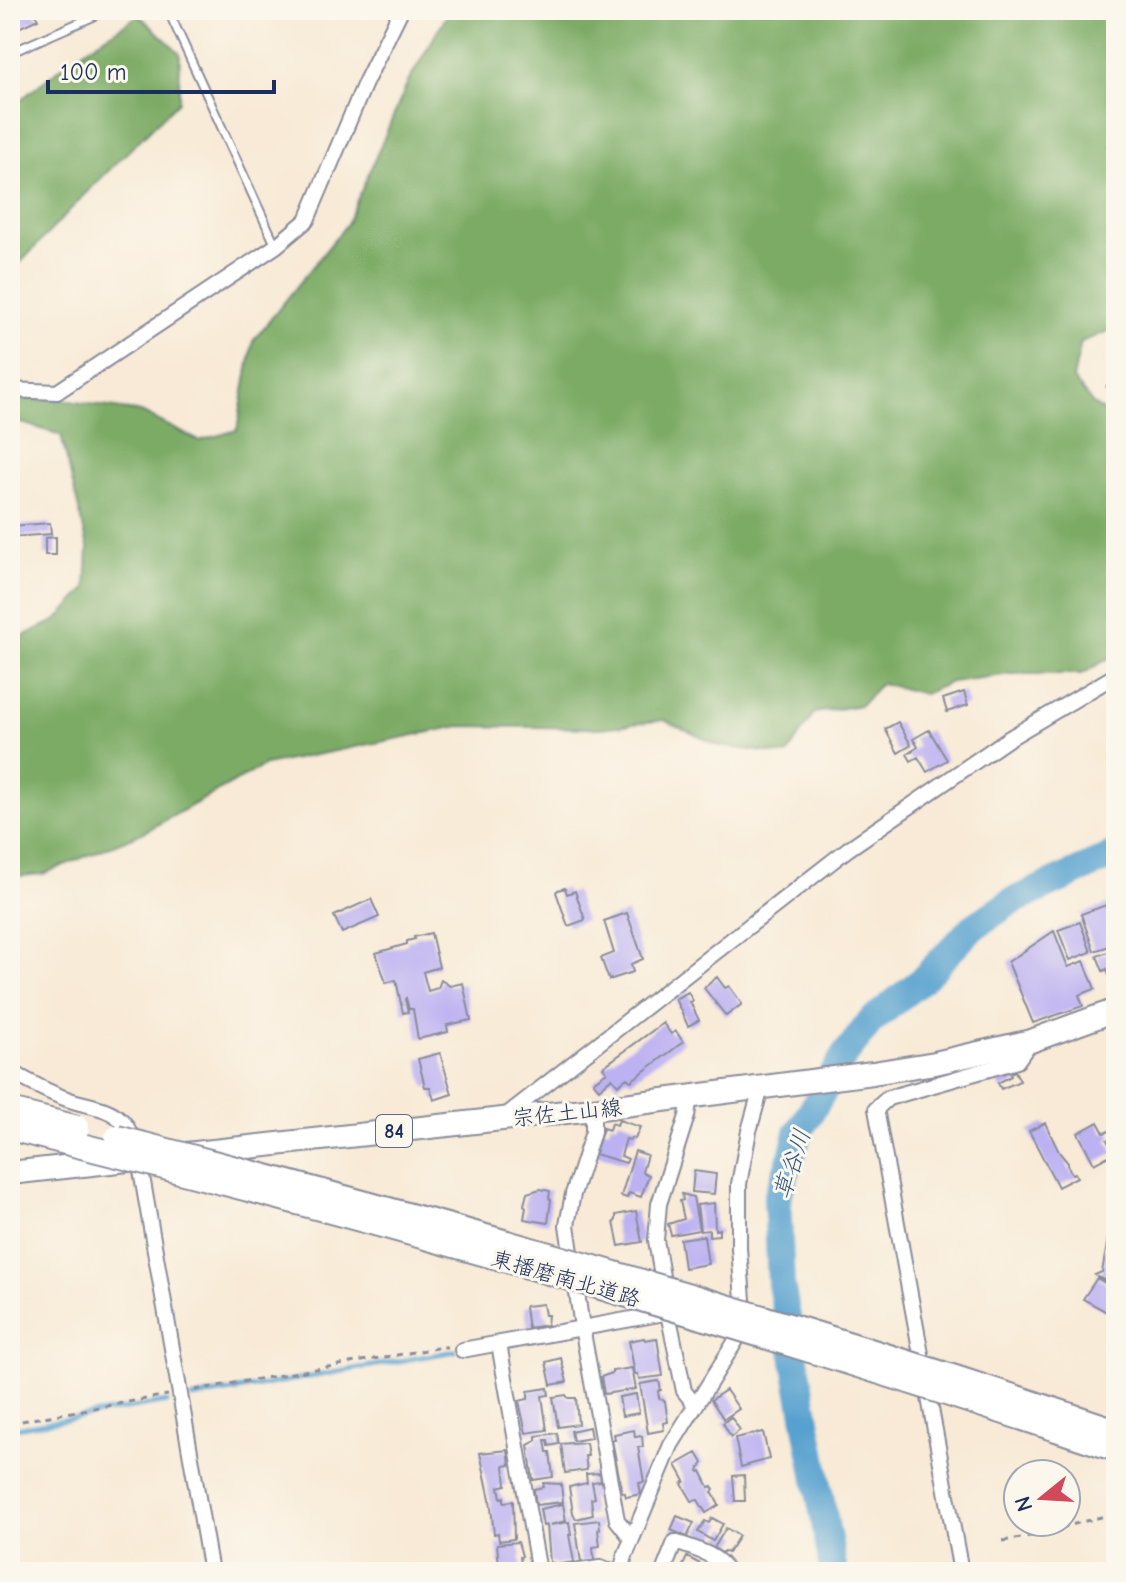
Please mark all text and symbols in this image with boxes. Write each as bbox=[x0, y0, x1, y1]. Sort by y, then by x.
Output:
scale bar bbox=[48, 44, 274, 94]
text: 100 m bbox=[60, 58, 127, 86]
street label: 宗佐土山線 bbox=[511, 1094, 623, 1132]
road number: 84 bbox=[376, 1115, 412, 1147]
water label: 草谷川 bbox=[768, 1125, 816, 1203]
street label: 東播磨南北道路 bbox=[488, 1245, 643, 1313]
north arrow bbox=[1002, 1458, 1082, 1538]
text: N bbox=[1009, 1493, 1039, 1515]

